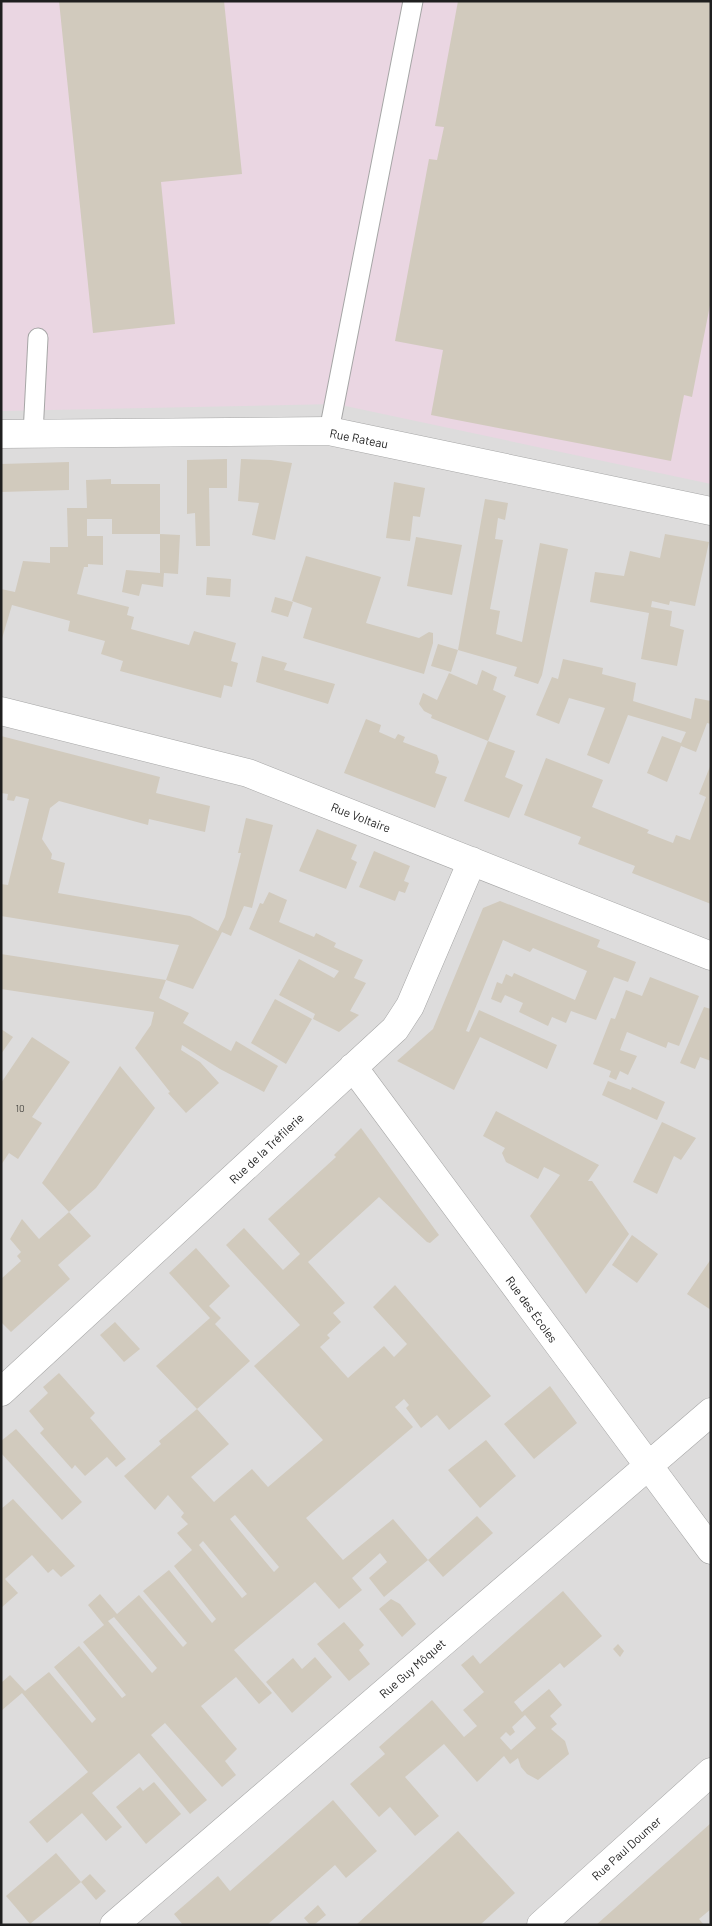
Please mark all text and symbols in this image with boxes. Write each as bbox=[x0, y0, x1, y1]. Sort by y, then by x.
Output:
street label: Rue Rateau bbox=[329, 425, 389, 451]
street label: Rue Voltaire bbox=[329, 799, 393, 835]
house number: 10 bbox=[15, 1102, 25, 1114]
street label: Rue de la Tréfilerie bbox=[226, 1110, 306, 1186]
street label: Rue des Écoles bbox=[503, 1273, 561, 1345]
street label: Rue Guy Môquet bbox=[376, 1635, 448, 1701]
street label: Rue Paul Doumer bbox=[588, 1813, 664, 1883]

